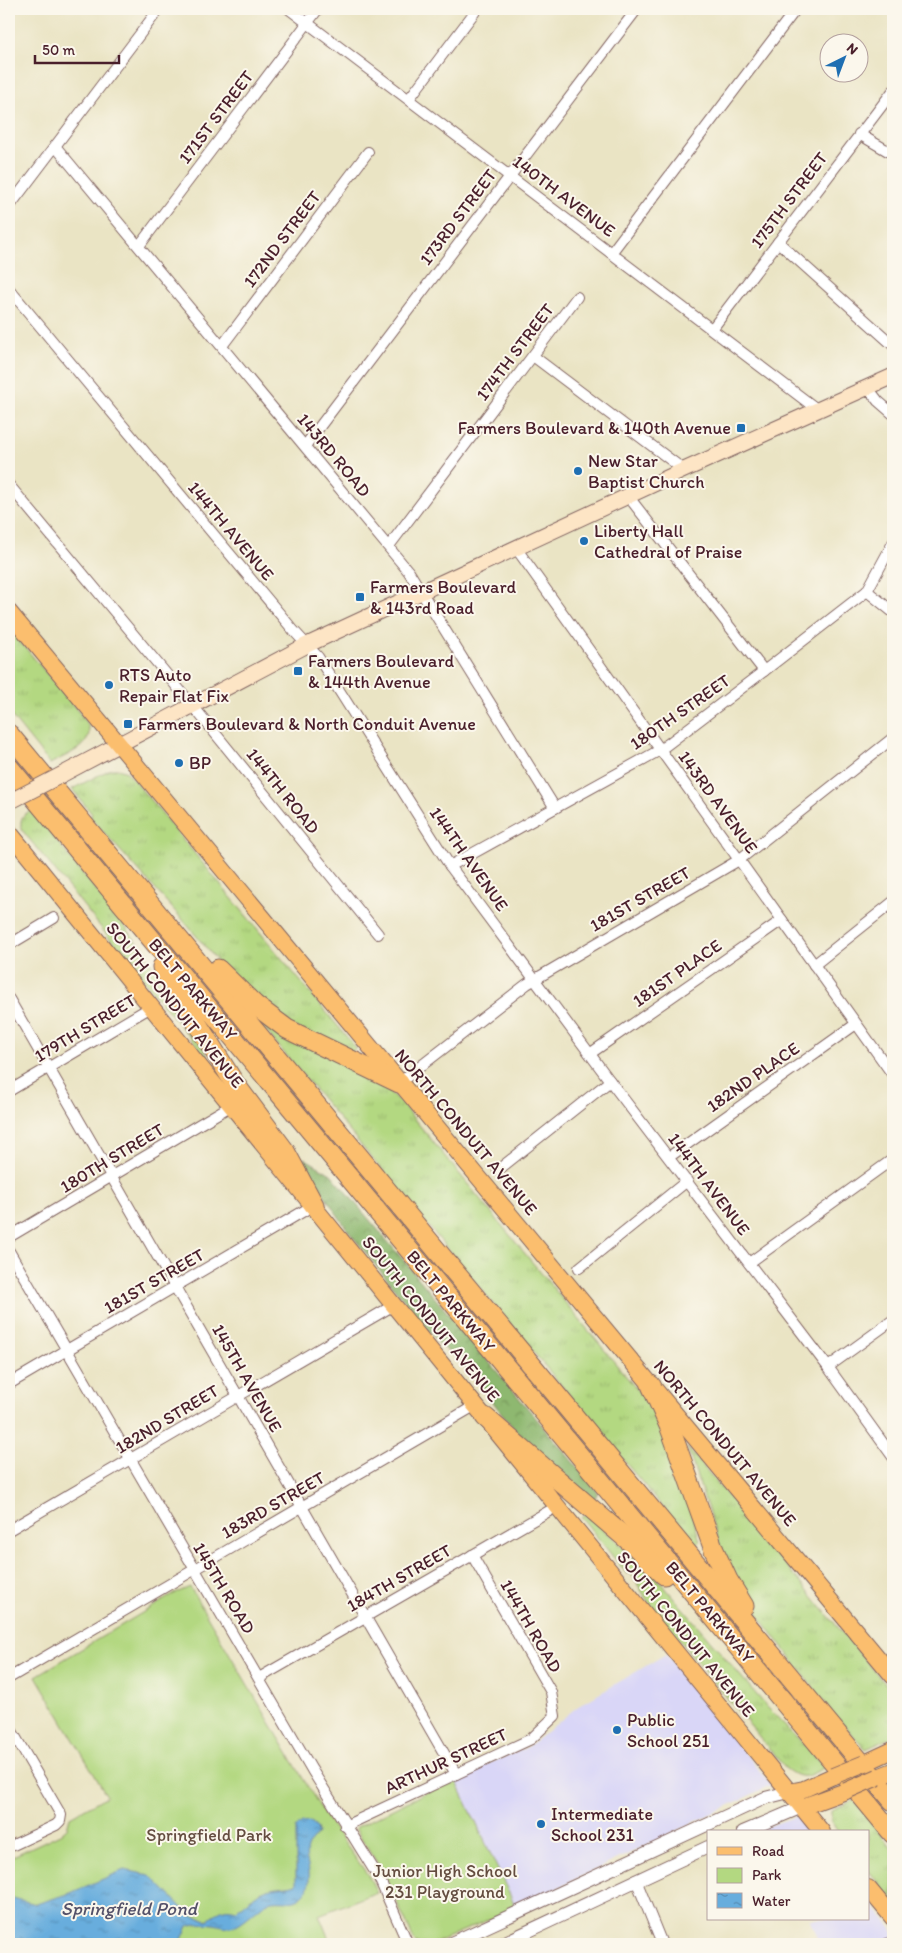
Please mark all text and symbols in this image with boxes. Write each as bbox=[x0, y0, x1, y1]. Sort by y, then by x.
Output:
scale bar bbox=[35, 32, 119, 64]
north arrow bbox=[820, 32, 870, 82]
text: N bbox=[843, 39, 862, 58]
text: 50 m bbox=[42, 41, 75, 59]
street label: 171ST STREET bbox=[174, 66, 258, 168]
street label: 175TH STREET bbox=[746, 148, 832, 252]
street label: 140TH AVENUE bbox=[508, 150, 620, 242]
street label: 173RD STREET bbox=[415, 164, 501, 270]
street label: 172ND STREET bbox=[238, 186, 326, 292]
street label: 174TH STREET bbox=[471, 299, 559, 405]
street label: 143RD ROAD bbox=[293, 409, 376, 502]
place label: Farmers Boulevard & 140th Avenue bbox=[458, 417, 731, 439]
marker: Farmers Boulevard & 140th Avenue bbox=[735, 422, 747, 434]
place label: New Star Baptist Church bbox=[588, 450, 704, 493]
marker: New Star Baptist Church bbox=[572, 465, 584, 477]
street label: 144TH AVENUE bbox=[183, 477, 279, 585]
place label: Liberty Hall Cathedral of Praise bbox=[594, 520, 742, 563]
marker: Liberty Hall Cathedral of Praise bbox=[578, 535, 590, 547]
place label: Farmers Boulevard & 143rd Road bbox=[370, 576, 517, 619]
marker: Farmers Boulevard & 143rd Road bbox=[354, 591, 366, 603]
place label: Farmers Boulevard & 144th Avenue bbox=[308, 650, 455, 693]
place label: RTS Auto Repair Flat Fix bbox=[119, 664, 230, 707]
marker: Farmers Boulevard & 144th Avenue bbox=[292, 665, 304, 677]
street label: 180TH STREET bbox=[626, 669, 734, 755]
marker: RTS Auto Repair Flat Fix bbox=[103, 679, 115, 691]
place label: Farmers Boulevard & North Conduit Avenue bbox=[138, 713, 476, 735]
marker: Farmers Boulevard & North Conduit Avenue bbox=[122, 718, 134, 730]
street label: 144TH ROAD bbox=[242, 744, 324, 838]
street label: 143RD AVENUE bbox=[673, 746, 763, 858]
place label: BP bbox=[189, 752, 211, 774]
marker: BP bbox=[173, 757, 185, 769]
street label: 144TH AVENUE bbox=[425, 802, 513, 916]
street label: 181ST STREET bbox=[586, 861, 694, 937]
street label: SOUTH CONDUIT AVENUE bbox=[101, 918, 249, 1092]
street label: BELT PARKWAY bbox=[144, 934, 243, 1045]
street label: 181ST PLACE bbox=[628, 934, 726, 1012]
street label: 179TH STREET bbox=[30, 989, 140, 1067]
street label: 182ND PLACE bbox=[702, 1037, 804, 1117]
street label: NORTH CONDUIT AVENUE bbox=[390, 1044, 542, 1220]
street label: 180TH STREET bbox=[56, 1118, 168, 1198]
street label: 144TH AVENUE bbox=[663, 1128, 755, 1240]
street label: SOUTH CONDUIT AVENUE bbox=[357, 1232, 505, 1406]
street label: 181ST STREET bbox=[100, 1243, 208, 1319]
street label: BELT PARKWAY bbox=[402, 1246, 501, 1357]
street label: 145TH AVENUE bbox=[207, 1320, 287, 1436]
street label: NORTH CONDUIT AVENUE bbox=[649, 1355, 801, 1531]
street label: 182ND STREET bbox=[111, 1380, 223, 1458]
street label: 183RD STREET bbox=[217, 1467, 329, 1543]
street label: 145TH ROAD bbox=[188, 1538, 260, 1638]
street label: 184TH STREET bbox=[343, 1539, 455, 1617]
street label: SOUTH CONDUIT AVENUE bbox=[612, 1547, 760, 1721]
street label: BELT PARKWAY bbox=[661, 1557, 760, 1668]
street label: 144TH ROAD bbox=[495, 1575, 567, 1677]
place label: Public School 251 bbox=[627, 1709, 710, 1752]
street label: ARTHUR STREET bbox=[381, 1723, 511, 1799]
marker: Public School 251 bbox=[611, 1724, 623, 1736]
place label: Intermediate School 231 bbox=[551, 1803, 653, 1846]
marker: Intermediate School 231 bbox=[535, 1818, 547, 1830]
park label: Springfield Park bbox=[146, 1824, 272, 1846]
legend bbox=[707, 1830, 870, 1920]
text: Road bbox=[752, 1842, 785, 1860]
park label: Junior High School 231 Playground bbox=[373, 1860, 517, 1903]
text: Park bbox=[752, 1866, 782, 1884]
text: Water bbox=[752, 1892, 791, 1910]
water label: Springfield Pond bbox=[61, 1897, 199, 1920]

